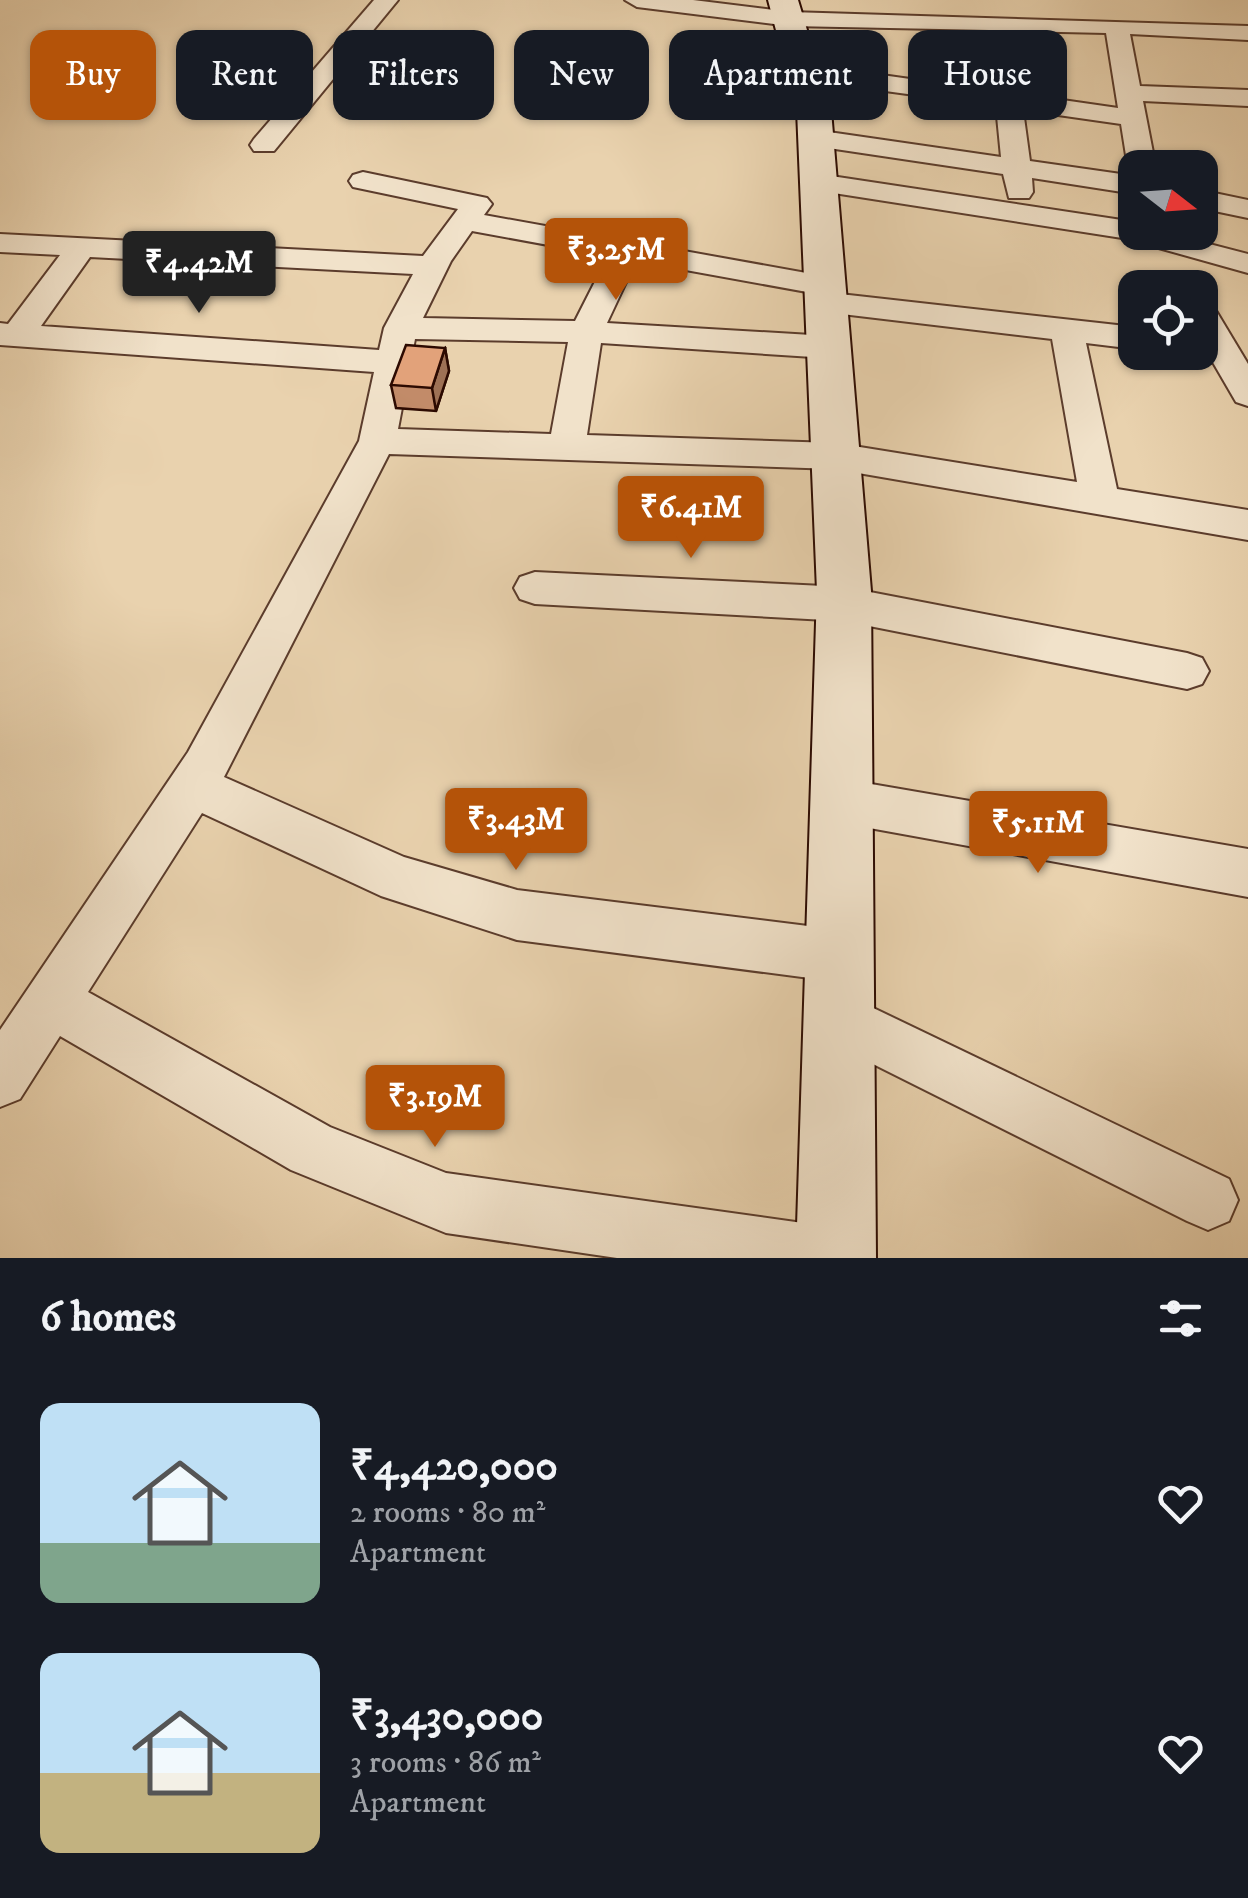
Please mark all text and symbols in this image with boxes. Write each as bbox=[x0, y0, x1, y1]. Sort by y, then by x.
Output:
chip: Buy bbox=[30, 30, 156, 120]
chip: Rent bbox=[176, 30, 313, 120]
chip: Filters bbox=[333, 30, 494, 120]
chip: New bbox=[514, 30, 649, 120]
chip: Apartment bbox=[669, 30, 888, 120]
chip: House bbox=[908, 30, 1067, 120]
north arrow bbox=[1118, 150, 1218, 250]
map controls bbox=[1118, 150, 1218, 370]
pin: ₹3.25M bbox=[535, 218, 697, 303]
text: ₹3.25M bbox=[567, 230, 665, 270]
pin: ₹4.42M bbox=[118, 231, 280, 316]
text: ₹4.42M bbox=[145, 243, 253, 283]
button: locate bbox=[1118, 270, 1218, 370]
pin: ₹6.41M bbox=[610, 476, 772, 561]
text: ₹6.41M bbox=[640, 488, 742, 528]
pin: ₹3.43M bbox=[435, 788, 597, 873]
pin: ₹5.11M bbox=[957, 791, 1119, 876]
text: ₹3.43M bbox=[467, 800, 565, 840]
text: ₹5.11M bbox=[991, 803, 1085, 843]
pin: ₹3.19M bbox=[354, 1065, 516, 1150]
text: ₹3.19M bbox=[388, 1077, 482, 1117]
icon: filters bbox=[1153, 1291, 1208, 1346]
text: 6 homes bbox=[40, 1292, 176, 1344]
text: ₹4,420,000 bbox=[350, 1441, 558, 1493]
icon: home bbox=[120, 1443, 240, 1563]
icon: heart bbox=[1153, 1476, 1208, 1531]
text: 2 rooms · 80 m² bbox=[350, 1493, 545, 1533]
text: Apartment bbox=[350, 1533, 486, 1573]
text: ₹3,430,000 bbox=[350, 1691, 543, 1743]
icon: home bbox=[120, 1693, 240, 1813]
icon: heart bbox=[1153, 1726, 1208, 1781]
text: 3 rooms · 86 m² bbox=[350, 1743, 541, 1783]
text: Apartment bbox=[350, 1783, 486, 1823]

